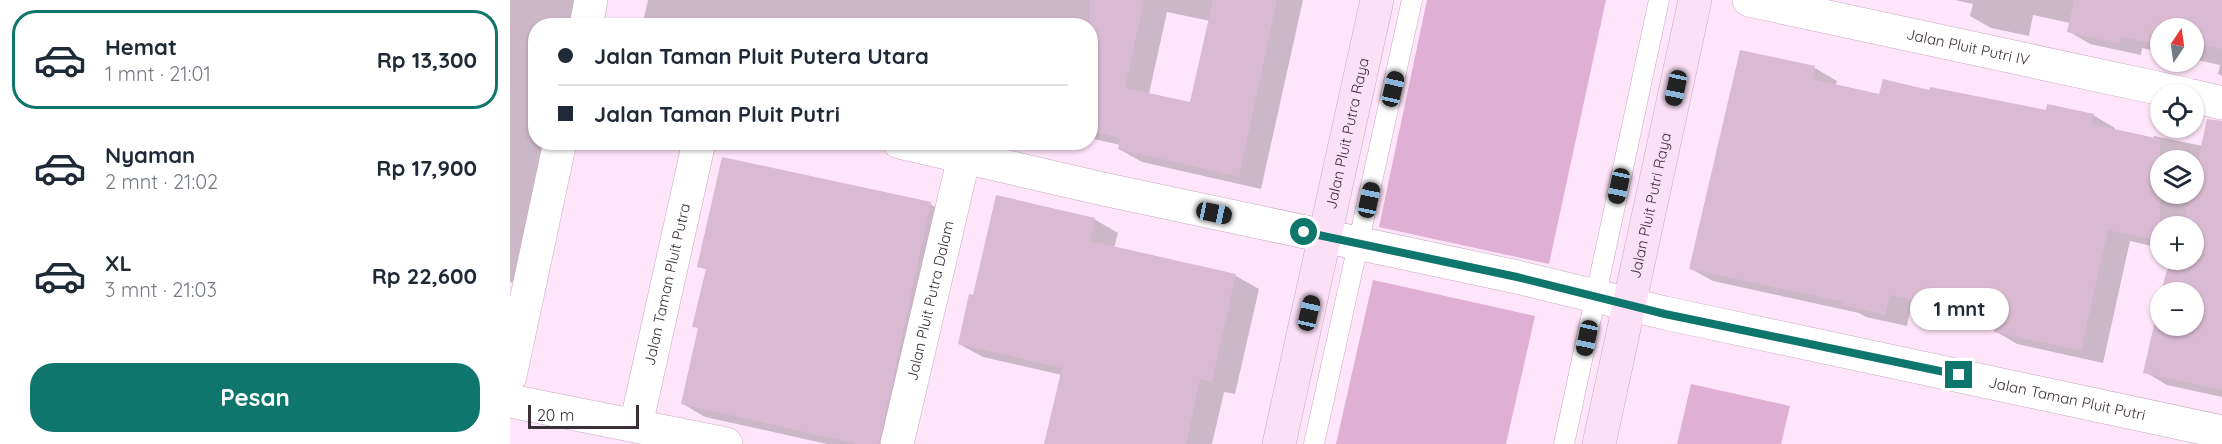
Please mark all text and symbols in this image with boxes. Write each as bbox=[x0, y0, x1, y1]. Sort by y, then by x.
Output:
north arrow bbox=[2150, 18, 2204, 72]
map controls bbox=[2150, 18, 2204, 336]
street label: Jalan Pluit Putri IV bbox=[1905, 24, 2032, 69]
icon: car bbox=[33, 33, 87, 87]
text: Hemat bbox=[105, 33, 177, 61]
text: Jalan Taman Pluit Putera Utara bbox=[594, 42, 929, 70]
text: Rp 13,300 bbox=[377, 46, 477, 74]
street label: Jalan Pluit Putra Raya bbox=[1321, 56, 1373, 211]
text: 1 mnt · 21:01 bbox=[105, 61, 211, 86]
car bbox=[1380, 69, 1406, 109]
car bbox=[1663, 69, 1689, 107]
button: locate bbox=[2150, 84, 2204, 138]
text: Jalan Taman Pluit Putri bbox=[594, 100, 840, 128]
street label: Jalan Pluit Putri Raya bbox=[1625, 131, 1675, 280]
icon: car bbox=[33, 141, 87, 195]
text: Nyaman bbox=[105, 141, 195, 169]
button: layers bbox=[2150, 150, 2204, 204]
text: Rp 17,900 bbox=[376, 154, 477, 182]
car bbox=[1606, 167, 1632, 205]
text: 2 mnt · 21:02 bbox=[105, 169, 218, 194]
car bbox=[1356, 181, 1382, 219]
car bbox=[1195, 200, 1233, 226]
street label: Jalan Taman Pluit Putra bbox=[640, 201, 694, 367]
button: + bbox=[2150, 216, 2204, 270]
route start bbox=[1290, 218, 1317, 245]
street label: Jalan Pluit Putra Dalam bbox=[902, 219, 958, 383]
icon: car bbox=[33, 249, 87, 303]
text: XL bbox=[105, 249, 132, 277]
text: Rp 22,600 bbox=[372, 262, 477, 290]
text: 3 mnt · 21:03 bbox=[105, 277, 217, 302]
button: − bbox=[2150, 282, 2204, 336]
callout: 1 mnt bbox=[1910, 288, 2008, 330]
car bbox=[1296, 293, 1322, 333]
text: 1 mnt bbox=[1934, 296, 1985, 321]
car bbox=[1574, 319, 1600, 357]
route end bbox=[1945, 361, 1972, 388]
button: Pesan bbox=[30, 363, 480, 432]
street label: Jalan Taman Pluit Putri bbox=[1987, 372, 2147, 424]
scale bar bbox=[528, 402, 639, 430]
text: 20 m bbox=[537, 405, 574, 425]

